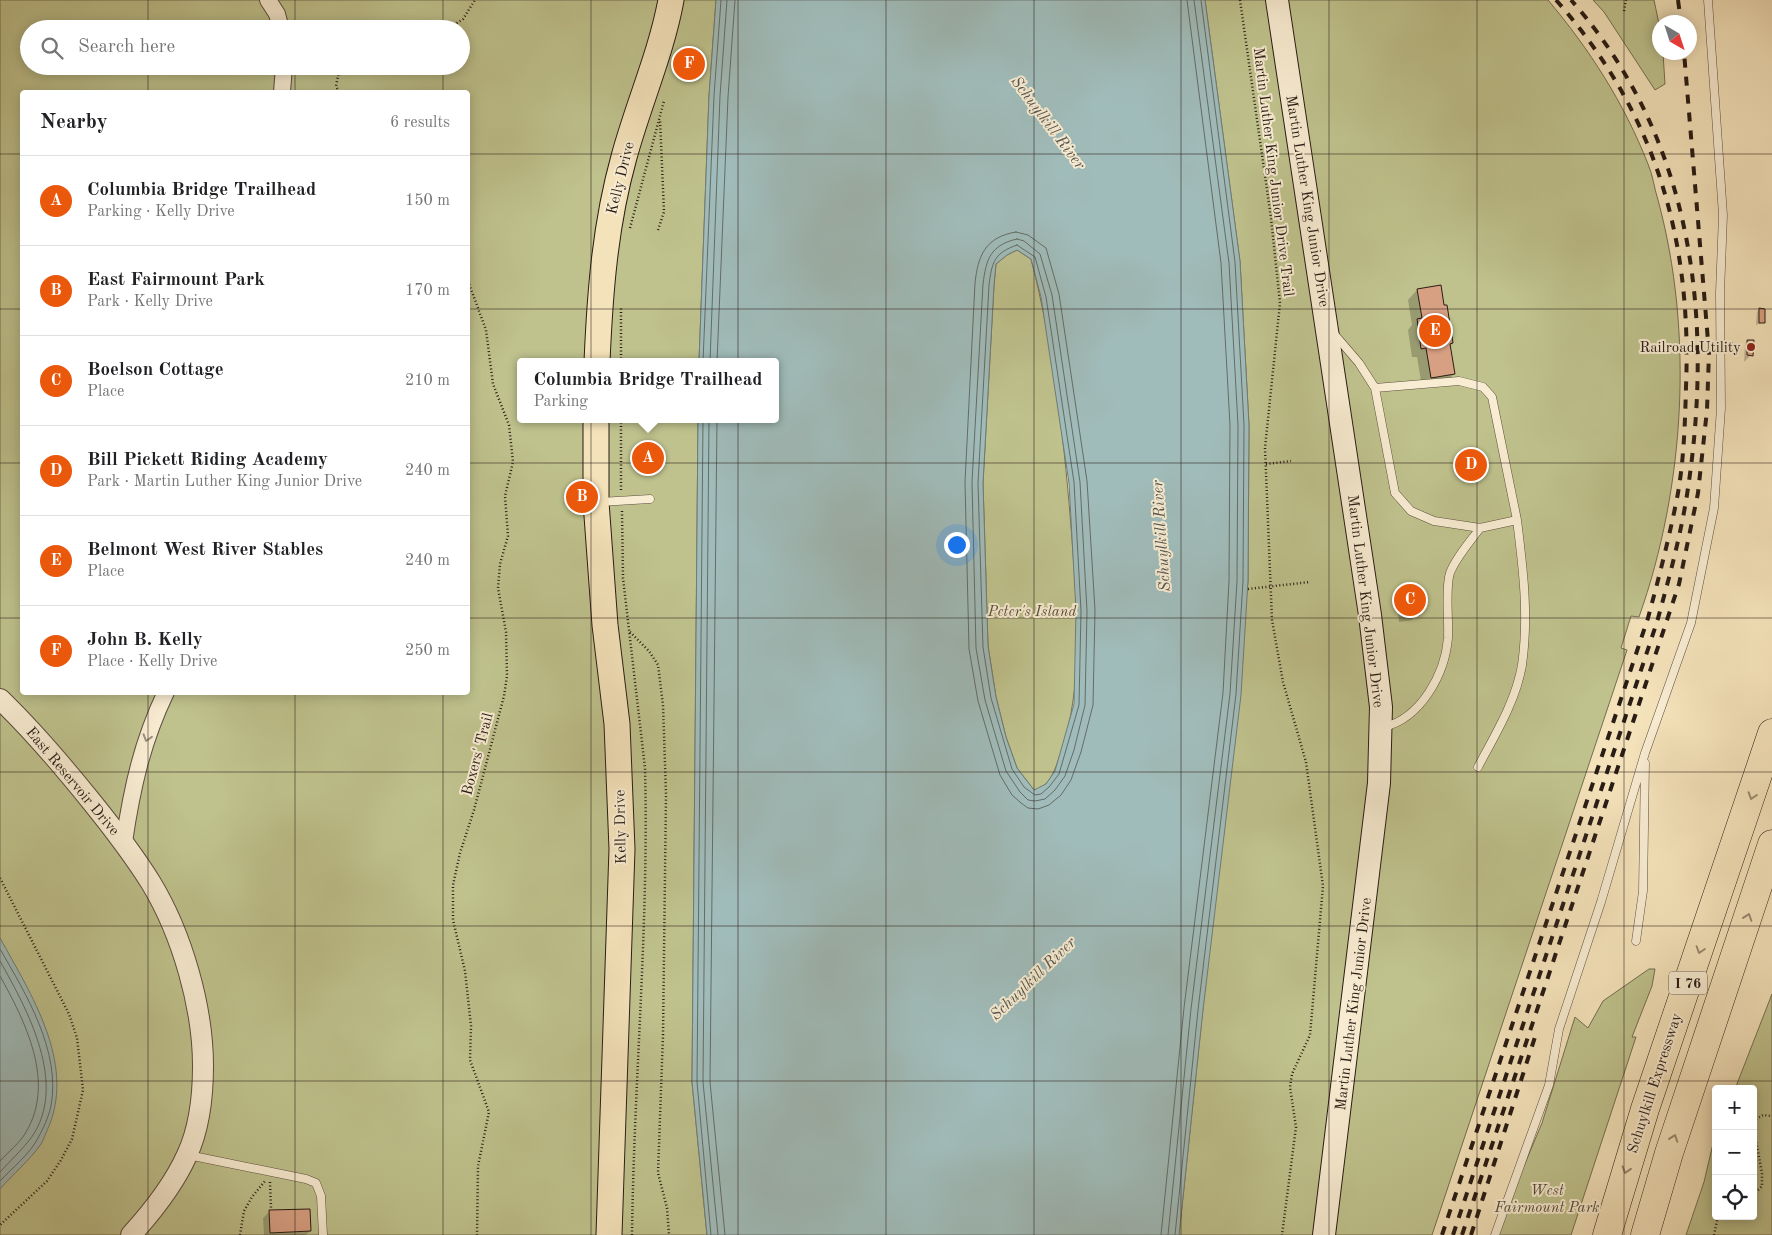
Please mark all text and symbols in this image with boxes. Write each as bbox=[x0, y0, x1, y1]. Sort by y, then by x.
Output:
north arrow bbox=[1652, 15, 1697, 60]
search box bbox=[20, 20, 470, 75]
icon: search bbox=[38, 34, 66, 62]
text: Search here bbox=[78, 38, 175, 57]
pin: F bbox=[673, 45, 705, 83]
street label: Martin Luther King Junior Drive Trail bbox=[1250, 47, 1295, 298]
water label: Schuylkill River bbox=[1007, 74, 1088, 174]
street label: Martin Luther King Junior Drive bbox=[1282, 94, 1331, 308]
text: Nearby bbox=[40, 112, 108, 133]
text: 6 results bbox=[390, 115, 450, 131]
street label: Kelly Drive bbox=[605, 140, 638, 216]
text: Columbia Bridge Trailhead bbox=[87, 181, 316, 200]
text: A bbox=[50, 193, 62, 209]
text: 150 m bbox=[405, 193, 450, 209]
text: Parking · Kelly Drive bbox=[87, 204, 235, 220]
text: East Fairmount Park bbox=[87, 271, 265, 290]
text: B bbox=[50, 283, 62, 299]
text: 170 m bbox=[405, 283, 450, 299]
text: Park · Kelly Drive bbox=[87, 294, 213, 310]
pin: E bbox=[1419, 312, 1451, 350]
place label: Railroad Utility bbox=[1639, 341, 1741, 356]
marker: Railroad Utility bbox=[1745, 341, 1757, 353]
popup bbox=[517, 358, 779, 423]
text: Boelson Cottage bbox=[87, 361, 224, 380]
text: Columbia Bridge Trailhead bbox=[533, 371, 763, 390]
text: C bbox=[51, 373, 61, 389]
text: 210 m bbox=[405, 373, 450, 389]
text: Place bbox=[87, 384, 124, 400]
text: Parking bbox=[533, 394, 588, 410]
pin: A bbox=[632, 439, 664, 477]
pin: D bbox=[1455, 446, 1487, 484]
text: Bill Pickett Riding Academy bbox=[87, 451, 328, 470]
text: D bbox=[50, 463, 62, 479]
text: 240 m bbox=[405, 463, 450, 479]
text: Park · Martin Luther King Junior Drive bbox=[87, 474, 362, 490]
pin: B bbox=[566, 478, 598, 516]
water label: Schuylkill River bbox=[1150, 478, 1174, 592]
street label: Martin Luther King Junior Drive bbox=[1344, 494, 1385, 709]
your location bbox=[944, 532, 970, 558]
text: Belmont West River Stables bbox=[87, 541, 323, 560]
text: E bbox=[50, 553, 62, 569]
text: 240 m bbox=[405, 553, 450, 569]
text: Place bbox=[87, 564, 124, 580]
pin: C bbox=[1394, 581, 1426, 619]
park label: Peter's Island bbox=[987, 605, 1077, 620]
text: John B. Kelly bbox=[87, 631, 203, 650]
text: F bbox=[51, 643, 61, 659]
text: 250 m bbox=[405, 643, 450, 659]
text: Place · Kelly Drive bbox=[87, 654, 217, 670]
street label: Boxers' Trail bbox=[460, 712, 497, 797]
street label: East Reservoir Drive bbox=[22, 725, 121, 839]
one-way arrow bbox=[143, 733, 153, 741]
street label: Kelly Drive bbox=[613, 789, 630, 864]
one-way arrow bbox=[1748, 791, 1758, 799]
street label: Martin Luther King Junior Drive bbox=[1334, 897, 1375, 1111]
one-way arrow bbox=[1742, 914, 1752, 922]
water label: Schuylkill River bbox=[988, 934, 1080, 1024]
one-way arrow bbox=[1696, 945, 1706, 953]
road number: I 76 bbox=[1669, 971, 1707, 994]
street label: Schuylkill Expressway bbox=[1626, 1011, 1685, 1155]
map controls bbox=[1712, 1085, 1757, 1220]
button: + bbox=[1712, 1085, 1757, 1130]
button: − bbox=[1712, 1130, 1757, 1175]
one-way arrow bbox=[1668, 1134, 1678, 1142]
one-way arrow bbox=[1621, 1165, 1631, 1174]
button: locate bbox=[1712, 1175, 1757, 1220]
park label: West Fairmount Park bbox=[1494, 1184, 1599, 1216]

